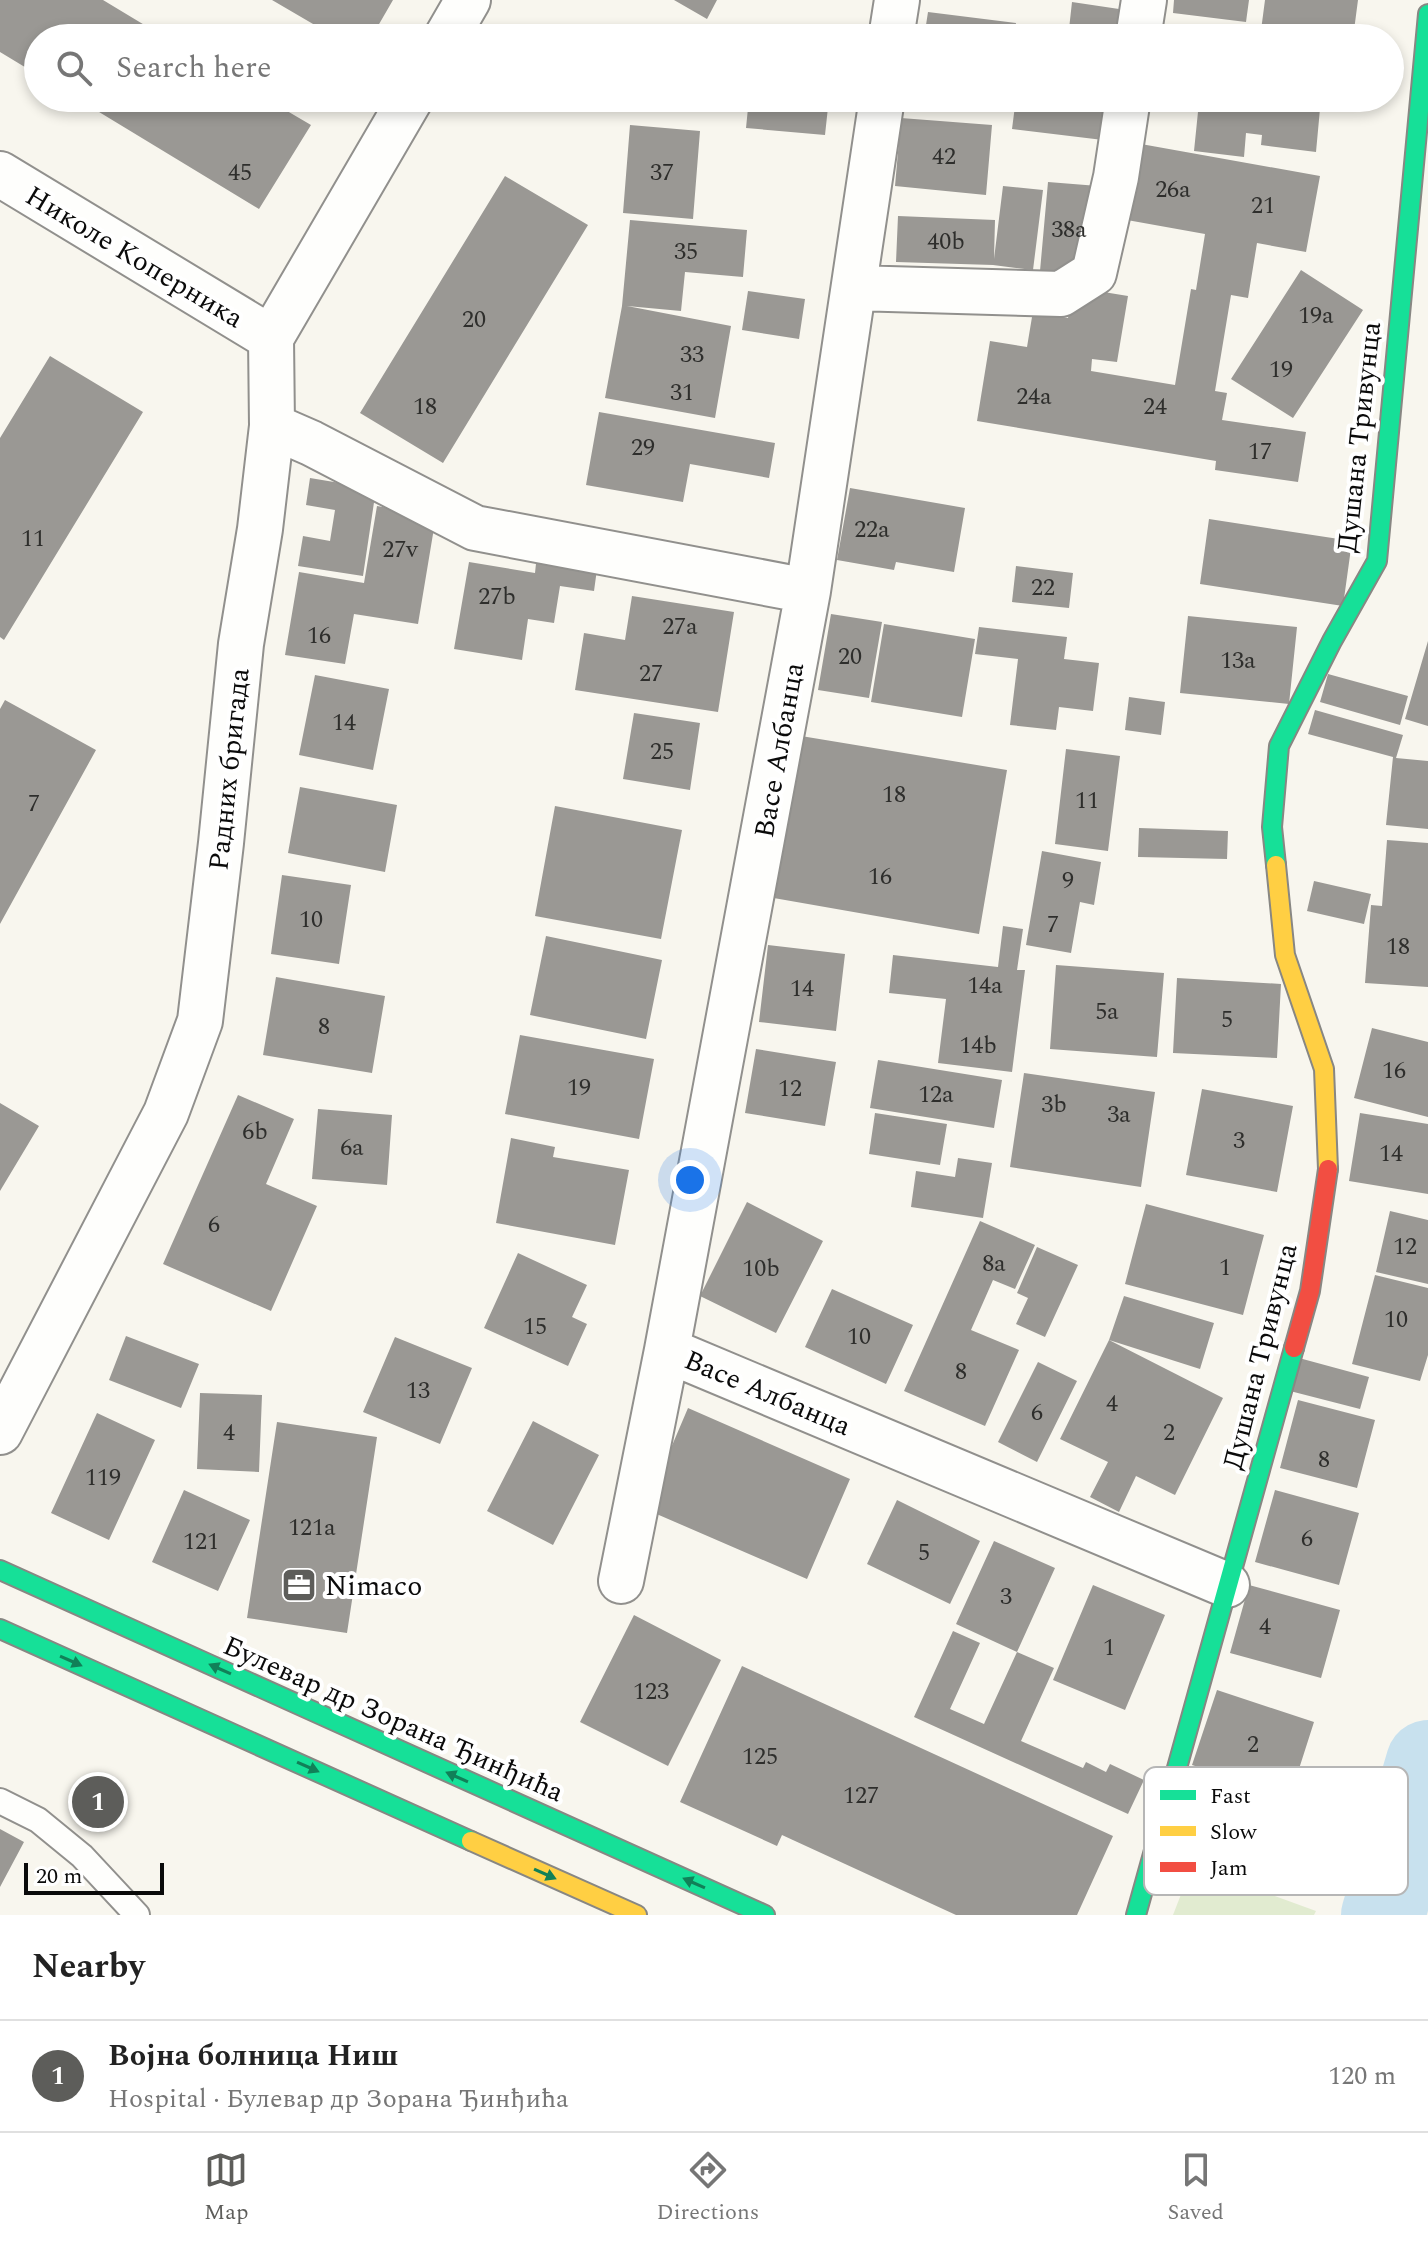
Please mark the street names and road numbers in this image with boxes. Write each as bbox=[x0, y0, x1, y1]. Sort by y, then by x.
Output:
street label: Николе Коперника bbox=[17, 175, 252, 340]
street label: Душана Тривунца bbox=[1326, 319, 1393, 555]
street label: Васе Албанца bbox=[743, 659, 816, 841]
street label: Радних бригада bbox=[197, 665, 262, 873]
street label: Душана Тривунца bbox=[1212, 1238, 1309, 1474]
street label: Васе Албанца bbox=[677, 1339, 858, 1448]
street label: Булевар др Зорана Ђинђића bbox=[216, 1625, 571, 1814]

